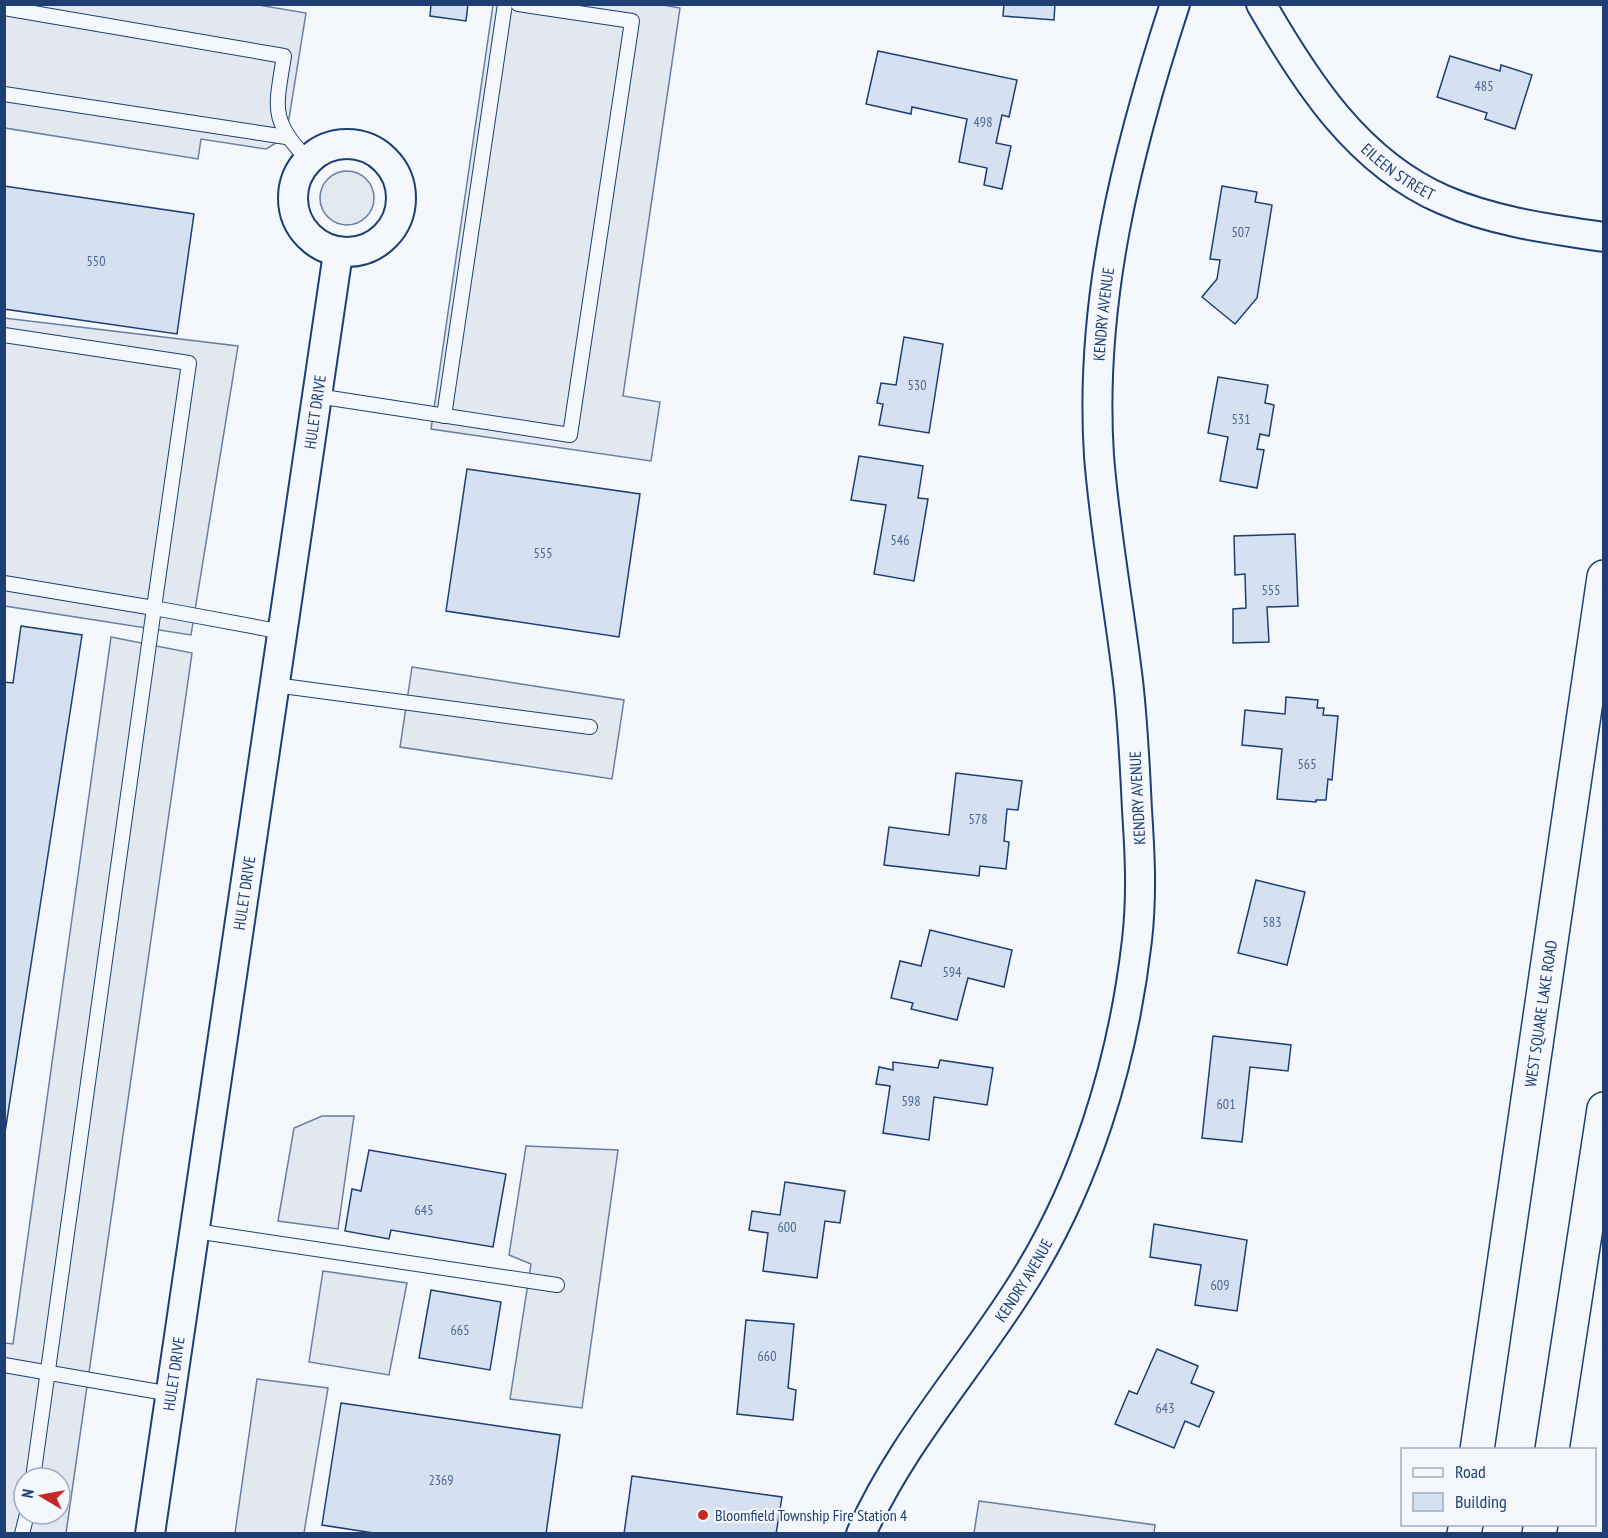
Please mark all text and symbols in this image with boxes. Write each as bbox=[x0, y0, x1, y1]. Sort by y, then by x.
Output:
house number: 485 bbox=[1475, 77, 1493, 95]
house number: 498 bbox=[974, 113, 992, 131]
street label: EILEEN STREET bbox=[1357, 139, 1438, 204]
house number: 507 bbox=[1232, 223, 1250, 241]
house number: 550 bbox=[87, 252, 105, 270]
street label: KENDRY AVENUE bbox=[1089, 266, 1118, 361]
street label: HULET DRIVE bbox=[299, 374, 330, 450]
house number: 530 bbox=[908, 376, 926, 394]
house number: 531 bbox=[1232, 410, 1250, 428]
house number: 546 bbox=[891, 531, 909, 549]
house number: 555 bbox=[534, 544, 552, 562]
house number: 555 bbox=[1262, 581, 1280, 599]
street label: KENDRY AVENUE bbox=[1125, 751, 1149, 845]
house number: 565 bbox=[1298, 755, 1316, 773]
house number: 578 bbox=[969, 810, 987, 828]
street label: HULET DRIVE bbox=[229, 854, 259, 931]
house number: 583 bbox=[1263, 913, 1281, 931]
street label: WEST SQUARE LAKE ROAD bbox=[1520, 939, 1561, 1088]
house number: 594 bbox=[943, 963, 962, 981]
house number: 598 bbox=[902, 1092, 920, 1110]
house number: 601 bbox=[1217, 1095, 1235, 1113]
house number: 645 bbox=[415, 1201, 433, 1219]
house number: 600 bbox=[778, 1218, 796, 1236]
street label: KENDRY AVENUE bbox=[990, 1235, 1057, 1325]
house number: 609 bbox=[1211, 1276, 1229, 1294]
house number: 665 bbox=[451, 1321, 469, 1339]
street label: HULET DRIVE bbox=[158, 1335, 189, 1412]
house number: 660 bbox=[758, 1347, 776, 1365]
house number: 643 bbox=[1156, 1399, 1174, 1417]
legend bbox=[1401, 1448, 1596, 1526]
text: Road bbox=[1455, 1460, 1486, 1483]
north arrow bbox=[12, 1466, 72, 1526]
house number: 2369 bbox=[428, 1471, 454, 1489]
text: N bbox=[17, 1487, 38, 1499]
text: Building bbox=[1455, 1490, 1507, 1513]
place label: Bloomfield Township Fire Station 4 bbox=[715, 1505, 907, 1525]
marker: Bloomfield Township Fire Station 4 bbox=[696, 1508, 710, 1522]

